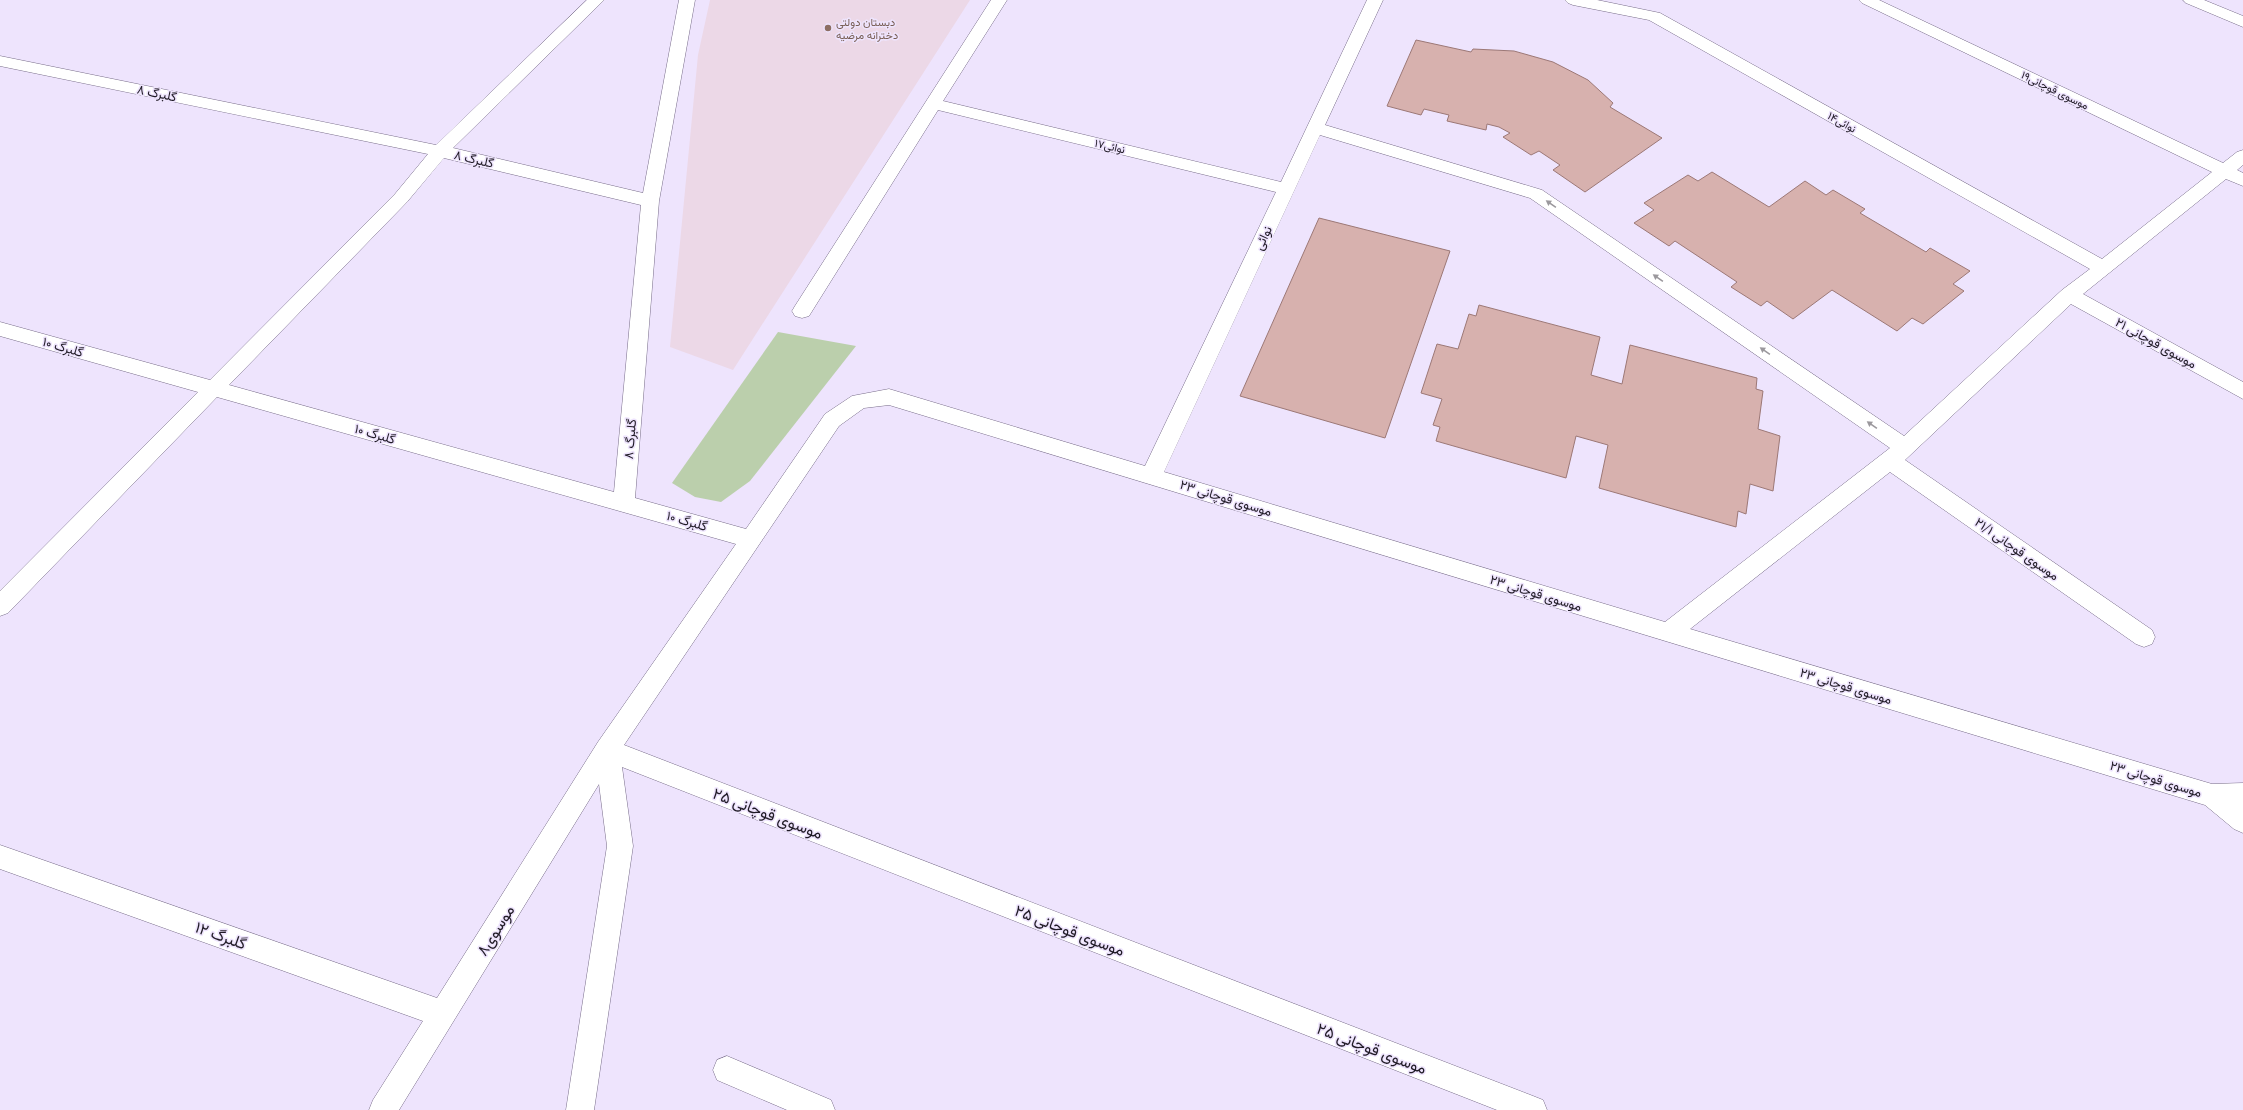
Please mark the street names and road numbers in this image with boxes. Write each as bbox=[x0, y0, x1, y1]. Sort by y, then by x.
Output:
street label: موسوی قوچانی۱۹ bbox=[2018, 68, 2091, 113]
street label: گلبرگ ۸ bbox=[136, 80, 179, 106]
street label: نوائی۱۴ bbox=[1825, 108, 1859, 136]
street label: نوائی۱۷ bbox=[1093, 136, 1127, 156]
street label: گلبرگ ۸ bbox=[452, 146, 496, 172]
street label: نوائی bbox=[1250, 223, 1276, 253]
street label: موسوی قوچانی ۲۱ bbox=[2112, 314, 2200, 373]
street label: گلبرگ ۱۰ bbox=[41, 333, 86, 361]
street label: گلبرگ ۸ bbox=[620, 418, 640, 460]
street label: گلبرگ ۱۰ bbox=[353, 420, 398, 448]
street label: موسوی قوچانی ۲۳ bbox=[1178, 476, 1274, 521]
street label: گلبرگ ۱۰ bbox=[665, 507, 710, 535]
street label: موسوی قوچانی ۲۱/۱ bbox=[1971, 514, 2062, 585]
street label: موسوی قوچانی ۲۳ bbox=[1488, 571, 1584, 616]
street label: موسوی قوچانی ۲۳ bbox=[1798, 664, 1894, 709]
street label: موسوی قوچانی ۲۳ bbox=[2108, 757, 2204, 802]
street label: موسوی قوچانی ۲۵ bbox=[709, 783, 826, 845]
street label: موسوی قوچانی ۲۵ bbox=[1011, 900, 1128, 962]
street label: موسوی۸ bbox=[472, 901, 519, 960]
street label: گلبرگ ۱۲ bbox=[192, 917, 249, 954]
street label: موسوی قوچانی ۲۵ bbox=[1313, 1018, 1430, 1080]

